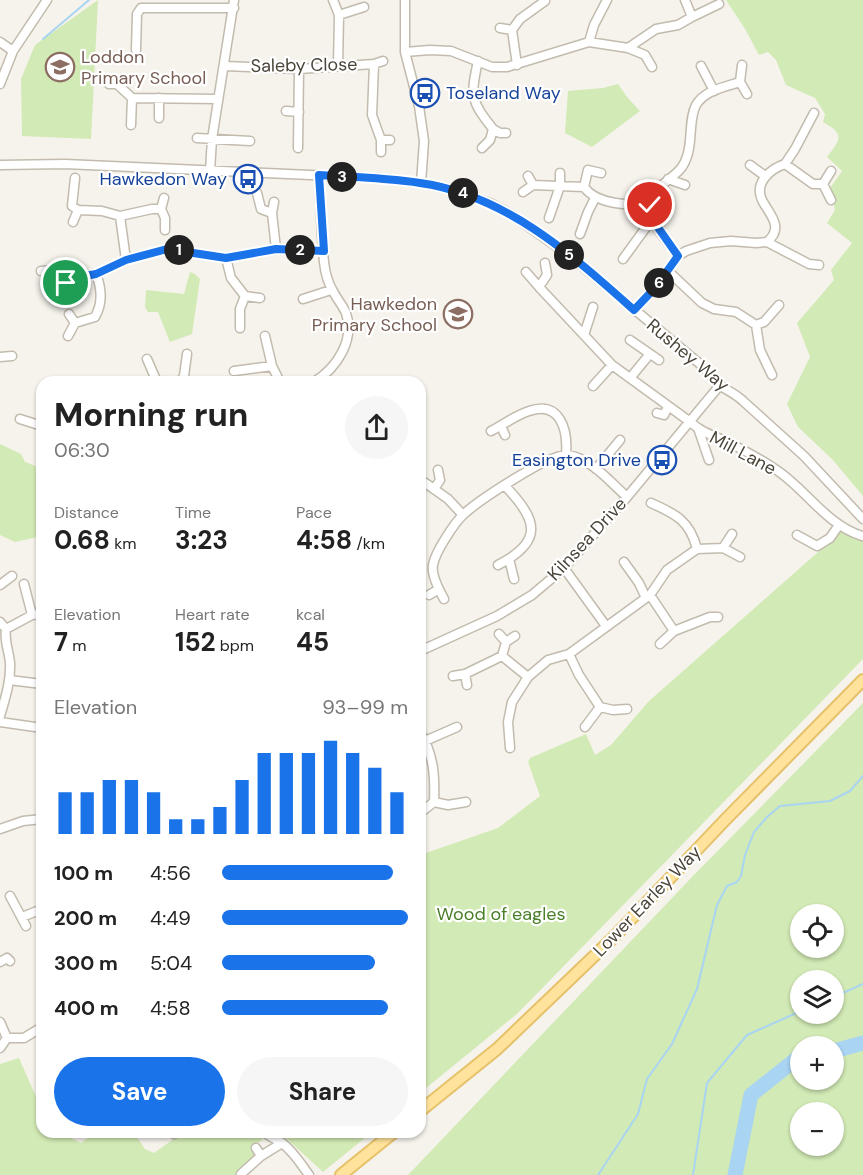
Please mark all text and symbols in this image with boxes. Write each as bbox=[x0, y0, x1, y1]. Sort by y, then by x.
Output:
place label: Loddon Primary School bbox=[81, 45, 206, 90]
school or university icon: Loddon Primary School bbox=[44, 51, 76, 83]
street label: Saleby Close bbox=[250, 52, 358, 78]
bus stop icon: Toseland Way bbox=[409, 77, 441, 109]
place label: Toseland Way bbox=[446, 81, 561, 105]
pin: 3 bbox=[327, 162, 357, 192]
bus stop icon: Hawkedon Way bbox=[232, 163, 264, 195]
text: 3 bbox=[337, 166, 347, 187]
place label: Hawkedon Way bbox=[100, 167, 227, 191]
pin: 4 bbox=[448, 178, 478, 208]
pin bbox=[624, 179, 675, 230]
text: 4 bbox=[458, 182, 468, 203]
icon: check bbox=[633, 188, 666, 221]
pin: 1 bbox=[164, 235, 194, 265]
pin: 2 bbox=[285, 235, 315, 265]
text: 1 bbox=[176, 239, 182, 260]
text: 2 bbox=[295, 239, 305, 260]
pin: 5 bbox=[554, 240, 584, 270]
text: 5 bbox=[564, 244, 574, 265]
pin bbox=[40, 257, 91, 308]
icon: arrive bbox=[49, 266, 82, 299]
pin: 6 bbox=[644, 268, 674, 298]
text: 6 bbox=[654, 272, 664, 293]
place label: Hawkedon Primary School bbox=[312, 292, 437, 337]
school or university icon: Hawkedon Primary School bbox=[442, 298, 474, 330]
street label: Rushey Way bbox=[642, 313, 734, 397]
text: Morning run bbox=[54, 393, 248, 436]
button: share bbox=[345, 396, 408, 459]
street label: Mill Lane bbox=[706, 425, 780, 481]
text: 06:30 bbox=[54, 437, 110, 463]
bus stop icon: Easington Drive bbox=[646, 444, 678, 476]
place label: Easington Drive bbox=[512, 448, 641, 472]
street label: Kilnsea Drive bbox=[542, 492, 632, 586]
text: Distance bbox=[54, 502, 119, 523]
text: Time bbox=[175, 502, 211, 523]
text: Pace bbox=[296, 502, 332, 523]
text: 0.68 bbox=[54, 523, 110, 557]
text: 3:23 bbox=[175, 523, 228, 557]
text: 4:58 bbox=[296, 523, 352, 557]
text: km bbox=[110, 533, 137, 554]
text: /km bbox=[352, 533, 385, 554]
text: Elevation bbox=[54, 604, 121, 625]
text: Heart rate bbox=[175, 604, 250, 625]
text: kcal bbox=[296, 604, 325, 625]
text: 7 bbox=[54, 625, 68, 659]
text: 152 bbox=[175, 625, 215, 659]
text: 45 bbox=[296, 625, 329, 659]
text: m bbox=[68, 635, 86, 656]
text: bpm bbox=[215, 635, 254, 656]
text: Elevation bbox=[54, 694, 137, 720]
text: 93–99 m bbox=[322, 694, 408, 720]
street label: Lower Earley Way bbox=[588, 840, 706, 962]
text: 100 m bbox=[54, 860, 113, 886]
text: 4:56 bbox=[150, 860, 191, 886]
park label: Wood of eagles bbox=[437, 902, 565, 926]
map controls bbox=[790, 904, 844, 1156]
button: locate bbox=[790, 904, 844, 958]
text: 200 m bbox=[54, 905, 117, 931]
text: 4:49 bbox=[150, 905, 191, 931]
text: 300 m bbox=[54, 950, 118, 976]
text: 5:04 bbox=[150, 950, 192, 976]
button: layers bbox=[790, 970, 844, 1024]
text: 400 m bbox=[54, 995, 119, 1021]
text: 4:58 bbox=[150, 995, 191, 1021]
button: + bbox=[790, 1036, 844, 1090]
button: Save bbox=[54, 1057, 225, 1126]
button: Share bbox=[237, 1057, 408, 1126]
button: − bbox=[790, 1102, 844, 1156]

